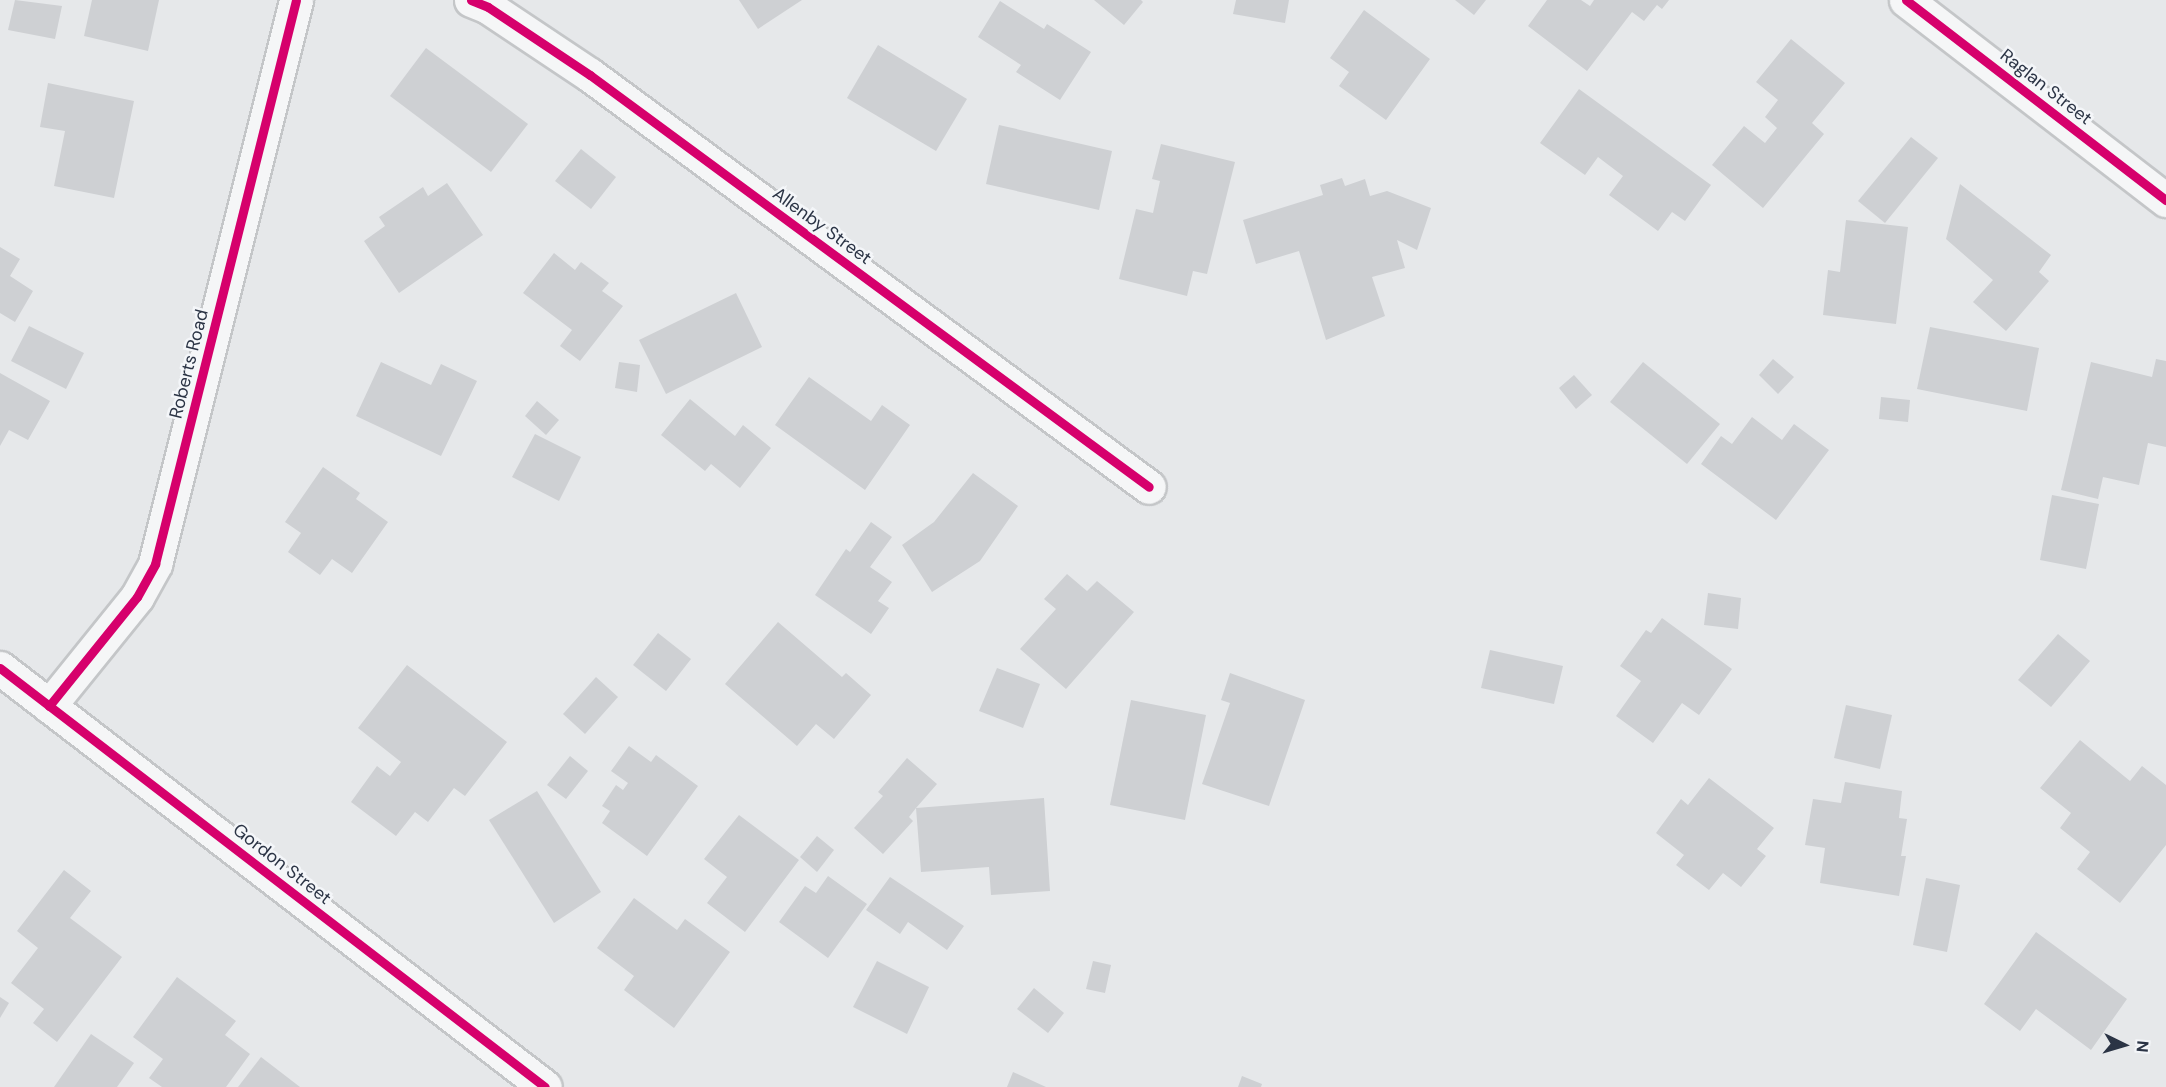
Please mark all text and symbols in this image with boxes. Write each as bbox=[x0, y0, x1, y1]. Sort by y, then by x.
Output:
street label: Raglan Street bbox=[1996, 45, 2096, 129]
street label: Allenby Street bbox=[768, 183, 876, 269]
street label: Roberts Road bbox=[165, 307, 213, 421]
street label: Gordon Street bbox=[229, 819, 335, 909]
north arrow bbox=[2094, 1015, 2154, 1075]
text: N bbox=[2131, 1040, 2153, 1053]

